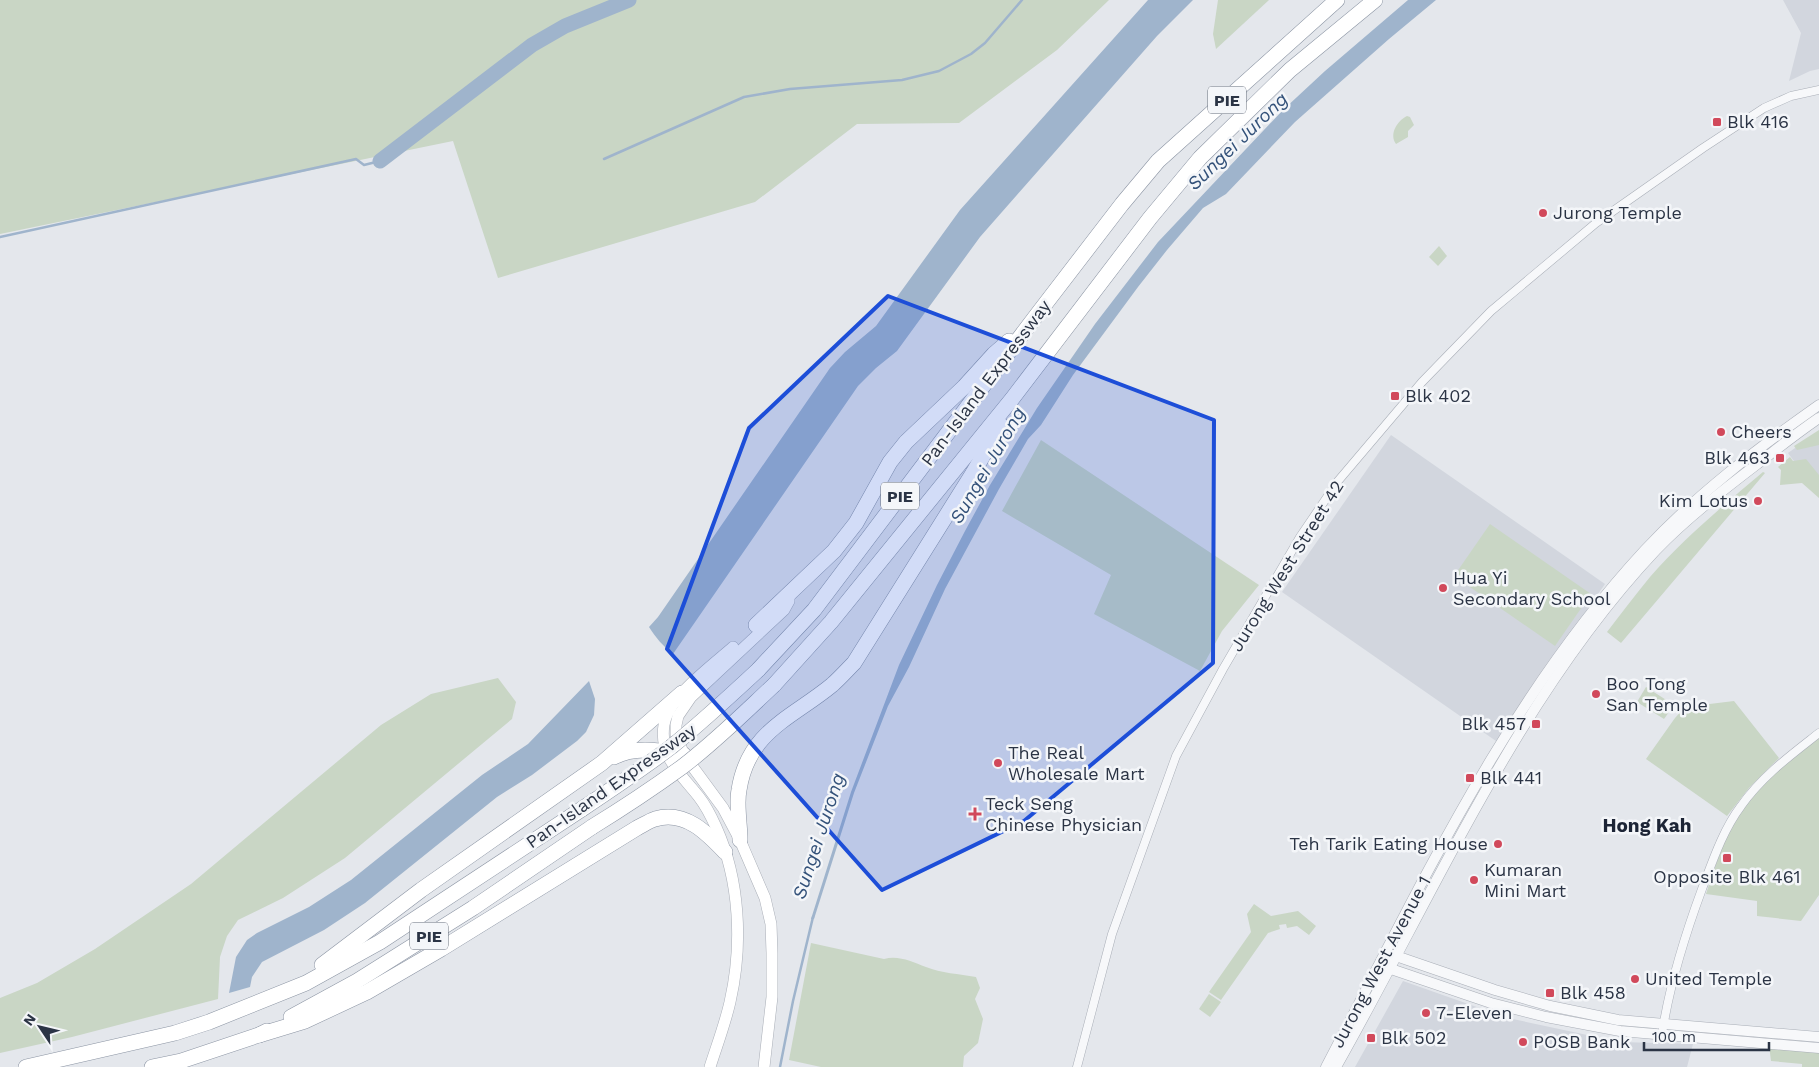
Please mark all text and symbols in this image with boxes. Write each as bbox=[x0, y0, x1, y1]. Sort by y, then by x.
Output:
road number: PIE bbox=[1208, 86, 1246, 114]
water label: Sungei Jurong bbox=[1182, 87, 1293, 195]
place label: Blk 416 bbox=[1727, 111, 1789, 132]
marker: Blk 416 bbox=[1711, 116, 1723, 128]
place label: Jurong Temple bbox=[1553, 202, 1682, 223]
marker: Jurong Temple bbox=[1537, 207, 1549, 219]
street label: Pan-Island Expressway bbox=[916, 295, 1055, 470]
place label: Blk 402 bbox=[1405, 385, 1471, 406]
marker: Blk 402 bbox=[1389, 390, 1401, 402]
water label: Sungei Jurong bbox=[945, 402, 1030, 528]
place label: Cheers bbox=[1731, 421, 1792, 442]
marker: Cheers bbox=[1715, 426, 1727, 438]
place label: Blk 463 bbox=[1704, 447, 1770, 468]
marker: Blk 463 bbox=[1774, 452, 1786, 464]
street label: Jurong West Street 42 bbox=[1225, 476, 1348, 655]
road number: PIE bbox=[881, 482, 919, 510]
place label: Kim Lotus bbox=[1659, 490, 1748, 511]
marker: Kim Lotus bbox=[1752, 495, 1764, 507]
place label: Hua Yi Secondary School bbox=[1453, 567, 1611, 609]
marker: Hua Yi Secondary School bbox=[1437, 582, 1449, 594]
place label: Boo Tong San Temple bbox=[1606, 673, 1708, 715]
marker: Boo Tong San Temple bbox=[1590, 688, 1602, 700]
place label: Blk 457 bbox=[1461, 713, 1526, 734]
marker: Blk 457 bbox=[1530, 718, 1542, 730]
street label: Pan-Island Expressway bbox=[522, 719, 700, 852]
place label: The Real Wholesale Mart bbox=[1008, 742, 1145, 784]
marker: The Real Wholesale Mart bbox=[992, 757, 1004, 769]
place label: Blk 441 bbox=[1480, 767, 1542, 788]
water label: Sungei Jurong bbox=[787, 770, 850, 902]
marker: Blk 441 bbox=[1464, 772, 1476, 784]
place label: Teck Seng Chinese Physician bbox=[985, 793, 1142, 835]
marker: Teck Seng Chinese Physician bbox=[969, 808, 981, 820]
district label: Hong Kah bbox=[1602, 814, 1692, 837]
place label: Teh Tarik Eating House bbox=[1289, 833, 1488, 854]
marker: Teh Tarik Eating House bbox=[1492, 838, 1504, 850]
marker: Opposite Blk 461 bbox=[1721, 852, 1733, 864]
place label: Kumaran Mini Mart bbox=[1484, 859, 1566, 901]
place label: Opposite Blk 461 bbox=[1653, 866, 1801, 887]
street label: Jurong West Avenue 1 bbox=[1326, 872, 1435, 1051]
marker: Kumaran Mini Mart bbox=[1468, 874, 1480, 886]
road number: PIE bbox=[410, 922, 448, 949]
place label: United Temple bbox=[1645, 968, 1772, 989]
marker: United Temple bbox=[1629, 973, 1641, 985]
place label: Blk 458 bbox=[1560, 982, 1626, 1003]
marker: Blk 458 bbox=[1544, 987, 1556, 999]
north arrow bbox=[15, 1002, 65, 1052]
place label: 7-Eleven bbox=[1436, 1002, 1512, 1023]
marker: 7-Eleven bbox=[1420, 1007, 1432, 1019]
text: N bbox=[20, 1011, 39, 1028]
scale bar bbox=[1644, 1020, 1769, 1052]
place label: Blk 502 bbox=[1381, 1027, 1446, 1048]
text: 100 m bbox=[1652, 1028, 1696, 1046]
place label: POSB Bank bbox=[1533, 1031, 1630, 1052]
marker: Blk 502 bbox=[1365, 1032, 1377, 1044]
marker: POSB Bank bbox=[1517, 1036, 1529, 1048]

